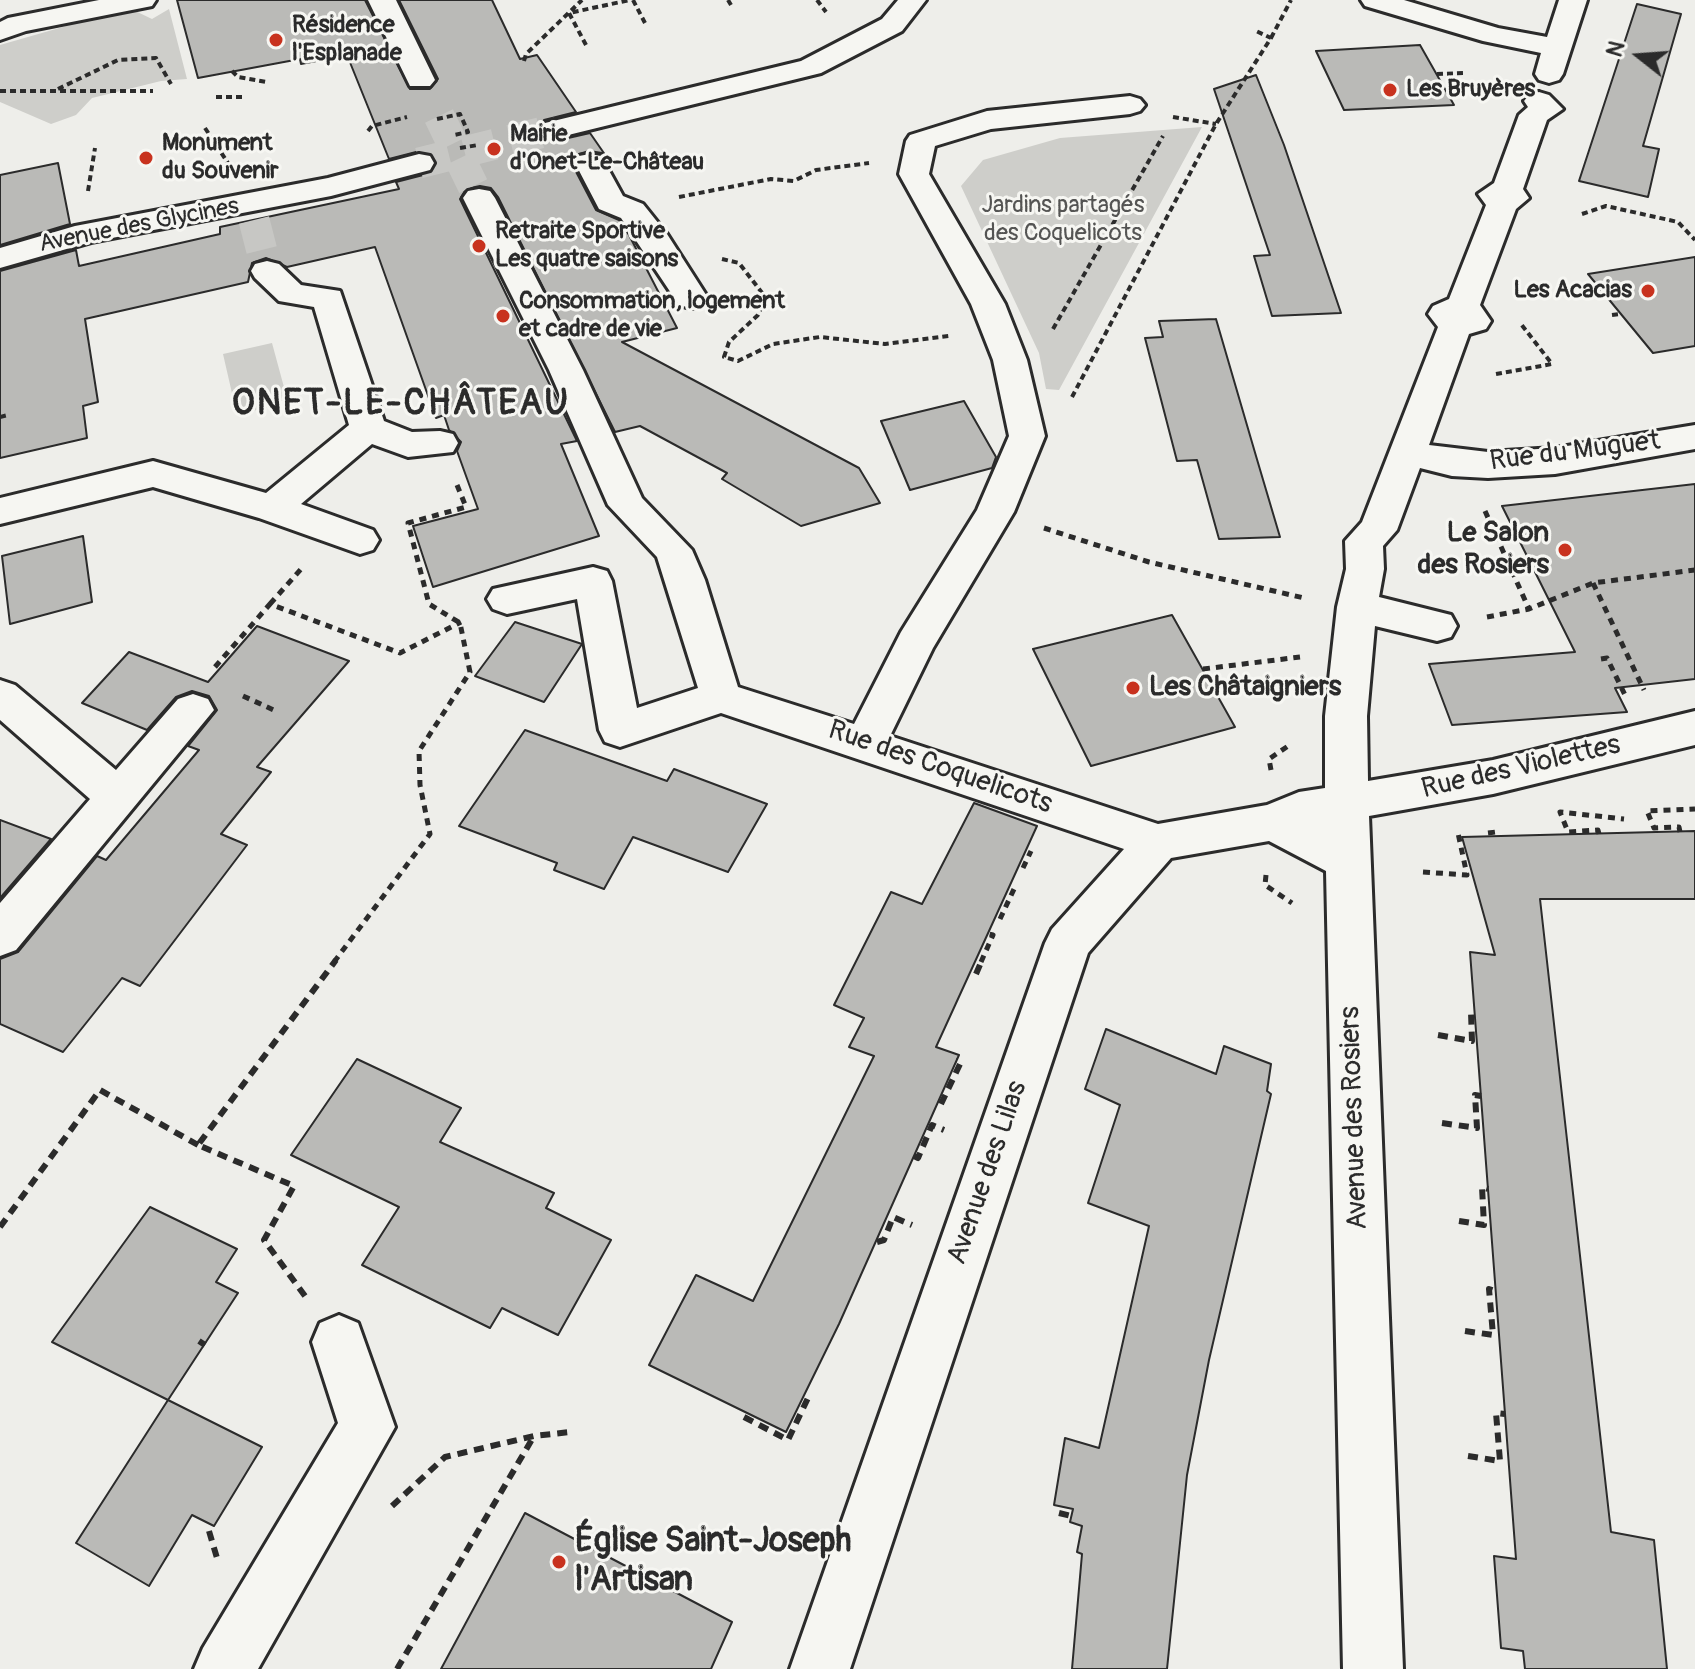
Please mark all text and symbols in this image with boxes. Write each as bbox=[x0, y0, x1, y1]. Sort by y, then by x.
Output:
place label: Résidence l'Esplanade bbox=[292, 12, 402, 68]
north arrow bbox=[1599, 16, 1679, 96]
marker: Résidence l'Esplanade bbox=[267, 31, 285, 49]
text: N bbox=[1600, 38, 1632, 60]
place label: Les Bruyères bbox=[1406, 76, 1535, 104]
marker: Les Bruyères bbox=[1381, 81, 1399, 99]
place label: Mairie d'Onet-Le-Château bbox=[510, 121, 704, 177]
place label: Monument du Souvenir bbox=[162, 130, 279, 186]
marker: Mairie d'Onet-Le-Château bbox=[485, 140, 503, 158]
marker: Monument du Souvenir bbox=[137, 149, 155, 167]
park label: Jardins partagés des Coquelicots bbox=[981, 192, 1145, 248]
street label: Avenue des Glycines bbox=[37, 193, 241, 259]
place label: Retraite Sportive Les quatre saisons bbox=[495, 218, 678, 274]
marker: Retraite Sportive Les quatre saisons bbox=[470, 237, 488, 255]
place label: Les Acacias bbox=[1513, 277, 1632, 305]
marker: Les Acacias bbox=[1639, 282, 1657, 300]
place label: Consommation, logement et cadre de vie bbox=[519, 288, 785, 344]
marker: Consommation, logement et cadre de vie bbox=[494, 307, 512, 325]
district label: ONET-LE-CHÂTEAU bbox=[232, 383, 570, 427]
street label: Rue du Muguet bbox=[1488, 425, 1662, 479]
place label: Le Salon des Rosiers bbox=[1418, 517, 1549, 583]
marker: Le Salon des Rosiers bbox=[1556, 541, 1574, 559]
place label: Les Châtaigniers bbox=[1149, 671, 1341, 705]
marker: Les Châtaigniers bbox=[1124, 679, 1142, 697]
street label: Rue des Coquelicots bbox=[824, 714, 1056, 822]
street label: Rue des Violettes bbox=[1418, 729, 1624, 807]
street label: Avenue des Rosiers bbox=[1334, 1006, 1376, 1230]
street label: Avenue des Lilas bbox=[941, 1077, 1035, 1269]
place label: Église Saint-Joseph l'Artisan bbox=[575, 1522, 852, 1602]
marker: Église Saint-Joseph l'Artisan bbox=[550, 1553, 568, 1571]

